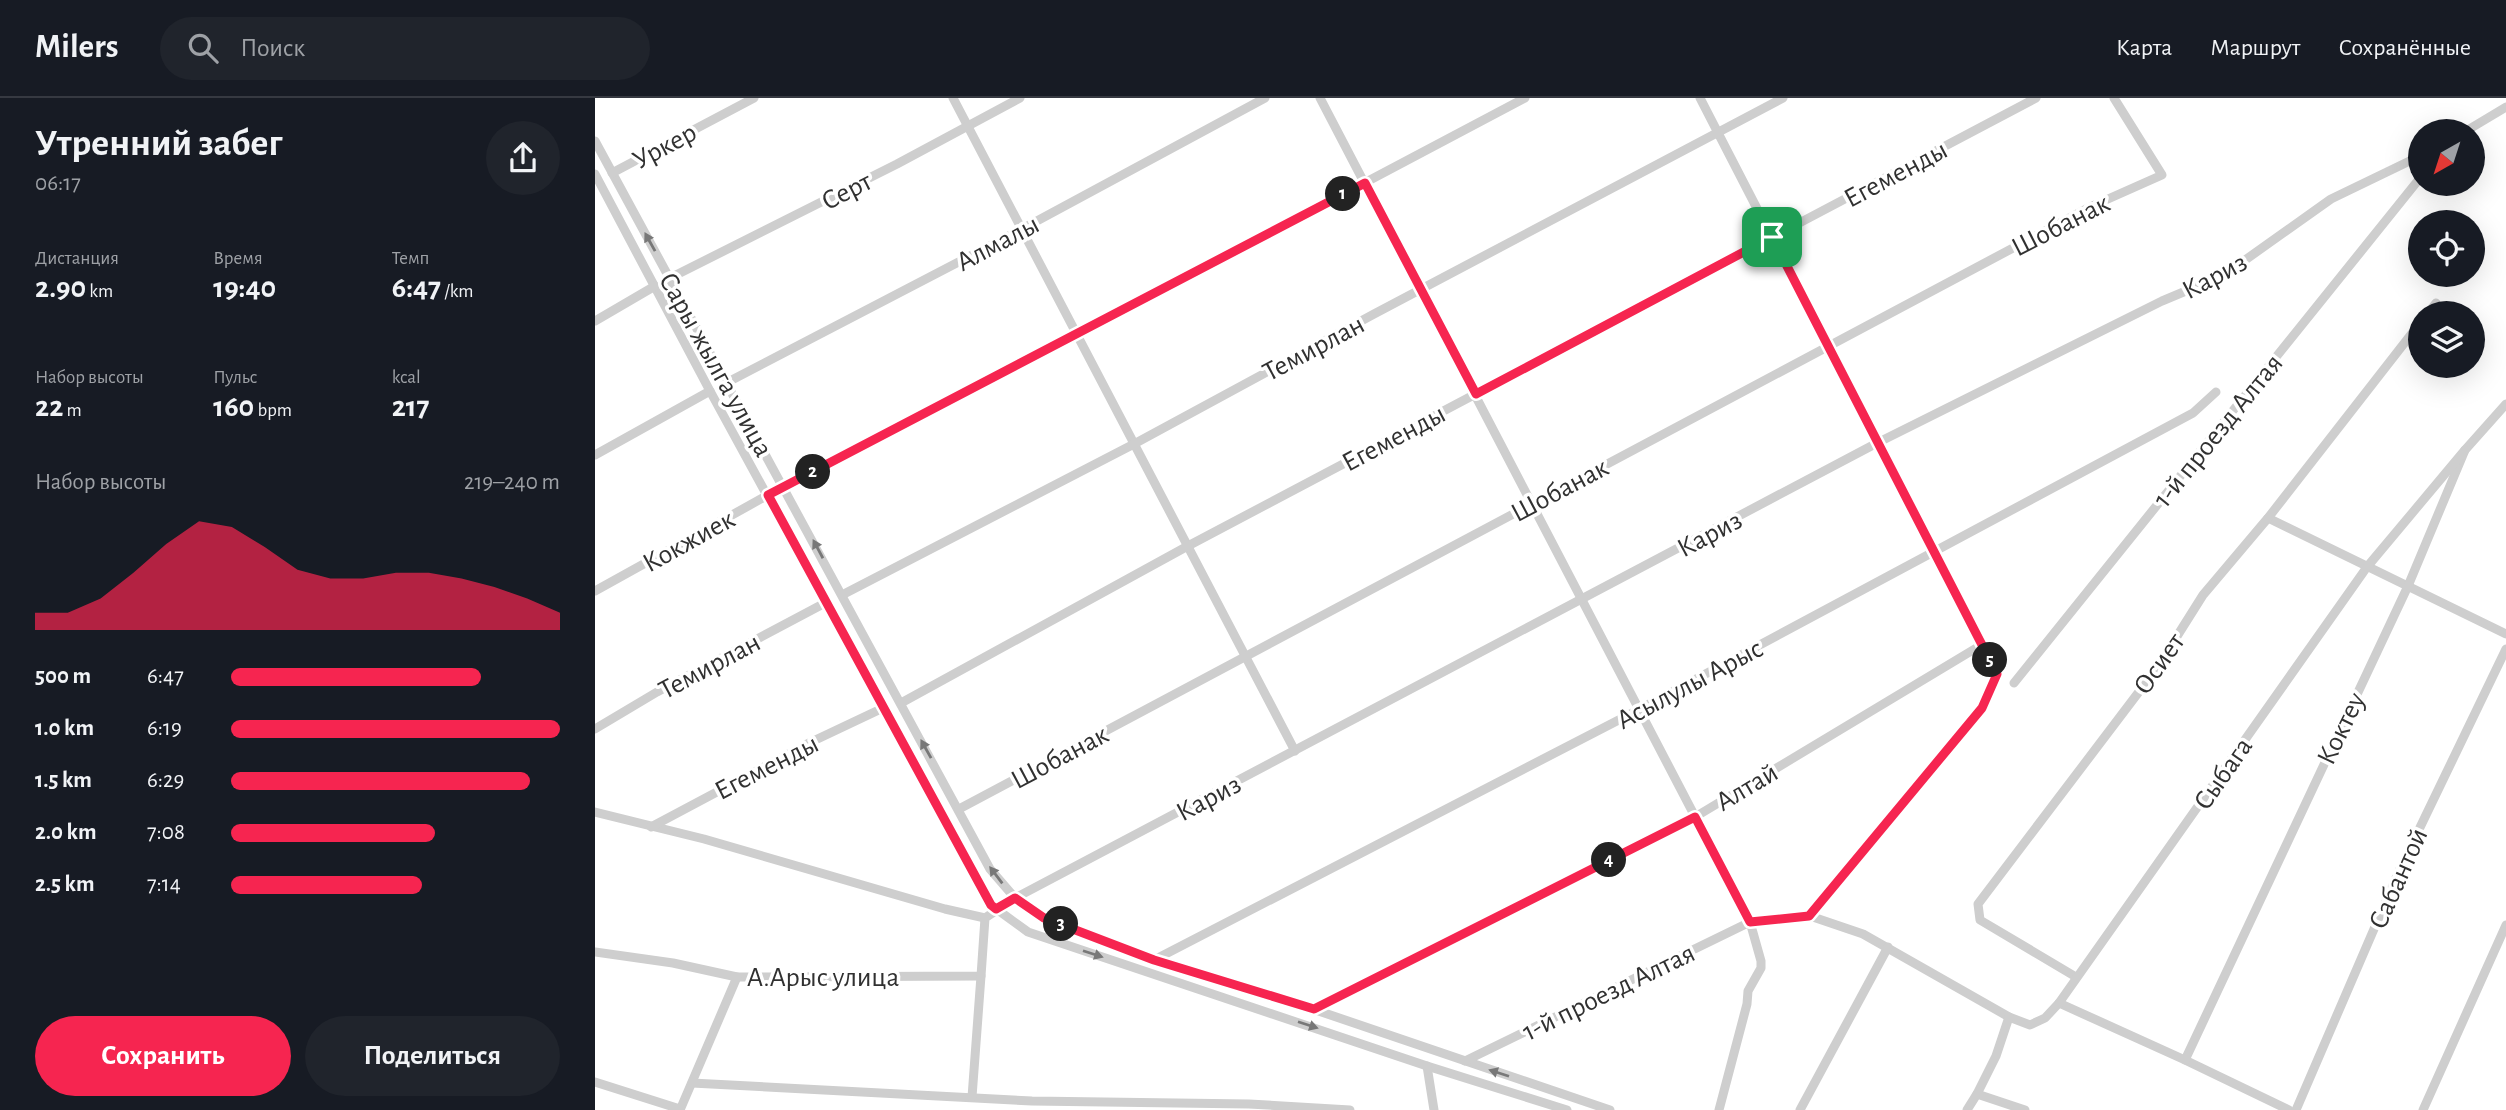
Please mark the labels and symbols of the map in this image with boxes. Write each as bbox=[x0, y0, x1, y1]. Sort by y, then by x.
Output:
street label: Уркер bbox=[628, 119, 701, 175]
north arrow bbox=[2408, 119, 2485, 196]
street label: Егеменды bbox=[1840, 136, 1952, 214]
street label: Серт bbox=[817, 167, 877, 216]
pin: 1 bbox=[1325, 176, 1361, 212]
street label: Шобанак bbox=[2007, 189, 2115, 262]
pin bbox=[1742, 207, 1802, 267]
street label: Алмалы bbox=[952, 210, 1044, 277]
one-way arrow bbox=[645, 232, 656, 252]
street label: Кариз bbox=[2178, 248, 2252, 305]
street label: Сары жылга улица bbox=[653, 268, 778, 462]
street label: Темирлан bbox=[1259, 310, 1369, 387]
street label: 1-й проезд Алтая bbox=[2149, 349, 2289, 513]
street label: Егеменды bbox=[1338, 400, 1450, 478]
street label: Шобанак bbox=[1507, 453, 1613, 528]
pin: 2 bbox=[795, 454, 830, 490]
street label: Кокжиек bbox=[638, 505, 740, 578]
street label: Кариз bbox=[1673, 506, 1747, 563]
one-way arrow bbox=[812, 539, 824, 559]
street label: Темирлан bbox=[655, 628, 765, 705]
street label: Осиет bbox=[2129, 628, 2191, 700]
street label: Асылулы Арыс bbox=[1612, 635, 1768, 735]
pin: 5 bbox=[1973, 642, 2007, 678]
street label: Коктеу bbox=[2312, 688, 2371, 769]
street label: Шобанак bbox=[1007, 720, 1113, 795]
street label: Егеменды bbox=[710, 730, 823, 806]
street label: Сыбага bbox=[2189, 733, 2258, 815]
one-way arrow bbox=[920, 740, 932, 759]
street label: Алтай bbox=[1711, 758, 1783, 817]
street label: Кариз bbox=[1172, 770, 1246, 827]
street label: Сабантой bbox=[2364, 824, 2433, 933]
pin: 4 bbox=[1591, 842, 1627, 878]
one-way arrow bbox=[989, 866, 1003, 885]
pin: 3 bbox=[1043, 906, 1079, 942]
street label: 1-й проезд Алтая bbox=[1518, 939, 1700, 1047]
one-way arrow bbox=[1082, 949, 1103, 959]
street label: А.Арыс улица bbox=[747, 964, 899, 992]
one-way arrow bbox=[1298, 1021, 1319, 1031]
one-way arrow bbox=[1489, 1067, 1510, 1078]

